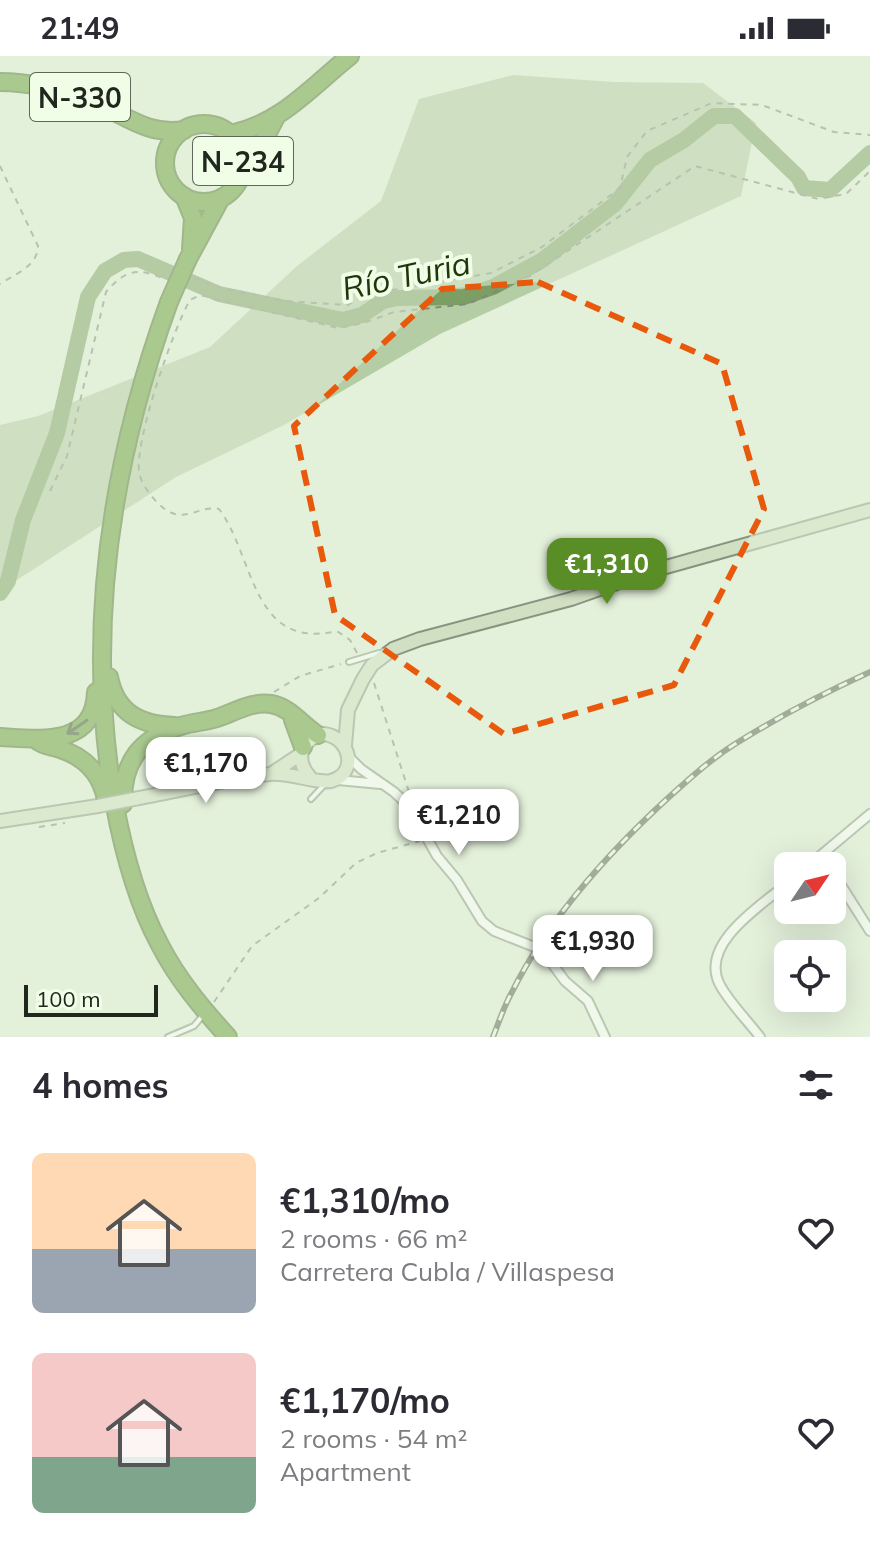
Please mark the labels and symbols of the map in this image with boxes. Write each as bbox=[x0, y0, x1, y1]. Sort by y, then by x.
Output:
road number: N-330 bbox=[30, 73, 130, 121]
road number: N-234 bbox=[193, 137, 293, 185]
water label: Río Turia bbox=[338, 242, 474, 308]
pin: €1,310 bbox=[542, 538, 672, 606]
one-way arrow bbox=[66, 719, 88, 736]
pin: €1,170 bbox=[141, 737, 271, 805]
pin: €1,210 bbox=[394, 789, 524, 857]
north arrow bbox=[774, 852, 846, 924]
pin: €1,930 bbox=[528, 915, 658, 983]
scale bar bbox=[24, 981, 158, 1017]

